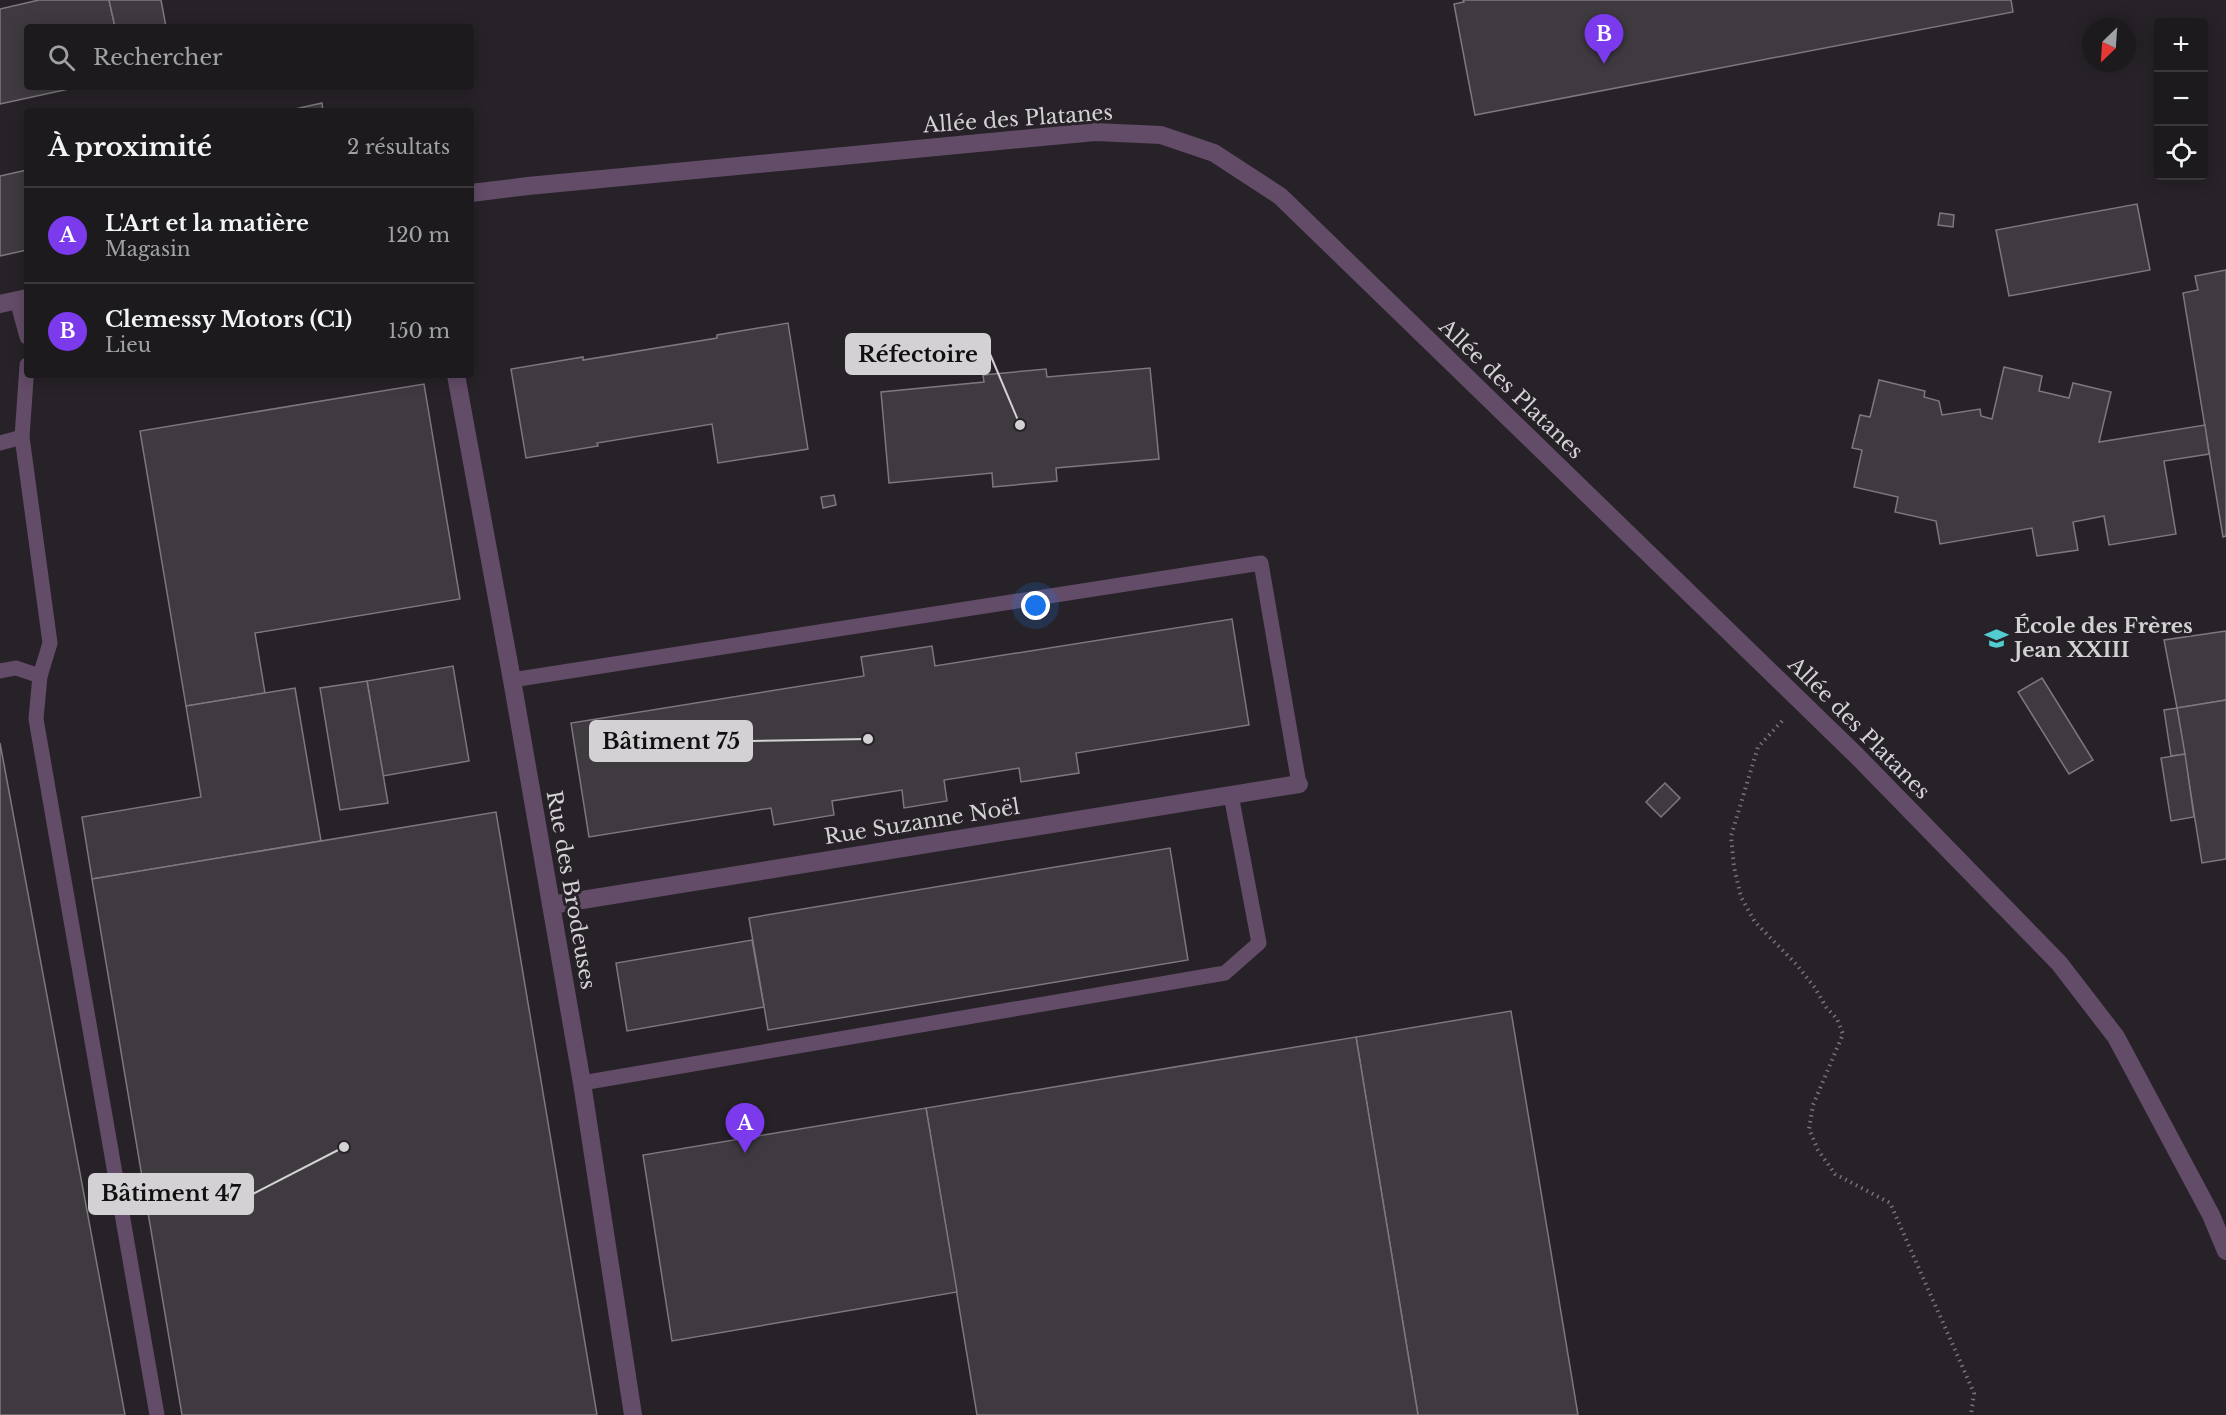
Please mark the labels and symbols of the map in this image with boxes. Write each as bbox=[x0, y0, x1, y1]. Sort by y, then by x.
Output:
pin: B bbox=[1584, 14, 1624, 64]
north arrow bbox=[2082, 18, 2136, 72]
street label: Allée des Platanes bbox=[921, 99, 1114, 139]
street label: Allée des Platanes bbox=[1433, 313, 1588, 464]
callout: Réfectoire bbox=[846, 334, 990, 374]
text: Réfectoire bbox=[858, 341, 978, 368]
your location bbox=[1021, 591, 1050, 620]
place label: École des Frères Jean XXIII bbox=[2010, 613, 2193, 663]
school or university icon: École des Frères Jean XXIII bbox=[1983, 625, 2009, 651]
street label: Allée des Platanes bbox=[1782, 651, 1935, 804]
callout: Bâtiment 75 bbox=[590, 721, 752, 761]
text: Bâtiment 75 bbox=[602, 728, 740, 755]
street label: Rue des Brodeuses bbox=[541, 789, 601, 991]
street label: Rue Suzanne Noël bbox=[822, 794, 1022, 850]
pin: A bbox=[726, 1104, 764, 1153]
callout: Bâtiment 47 bbox=[89, 1174, 253, 1214]
text: Bâtiment 47 bbox=[101, 1180, 242, 1207]

